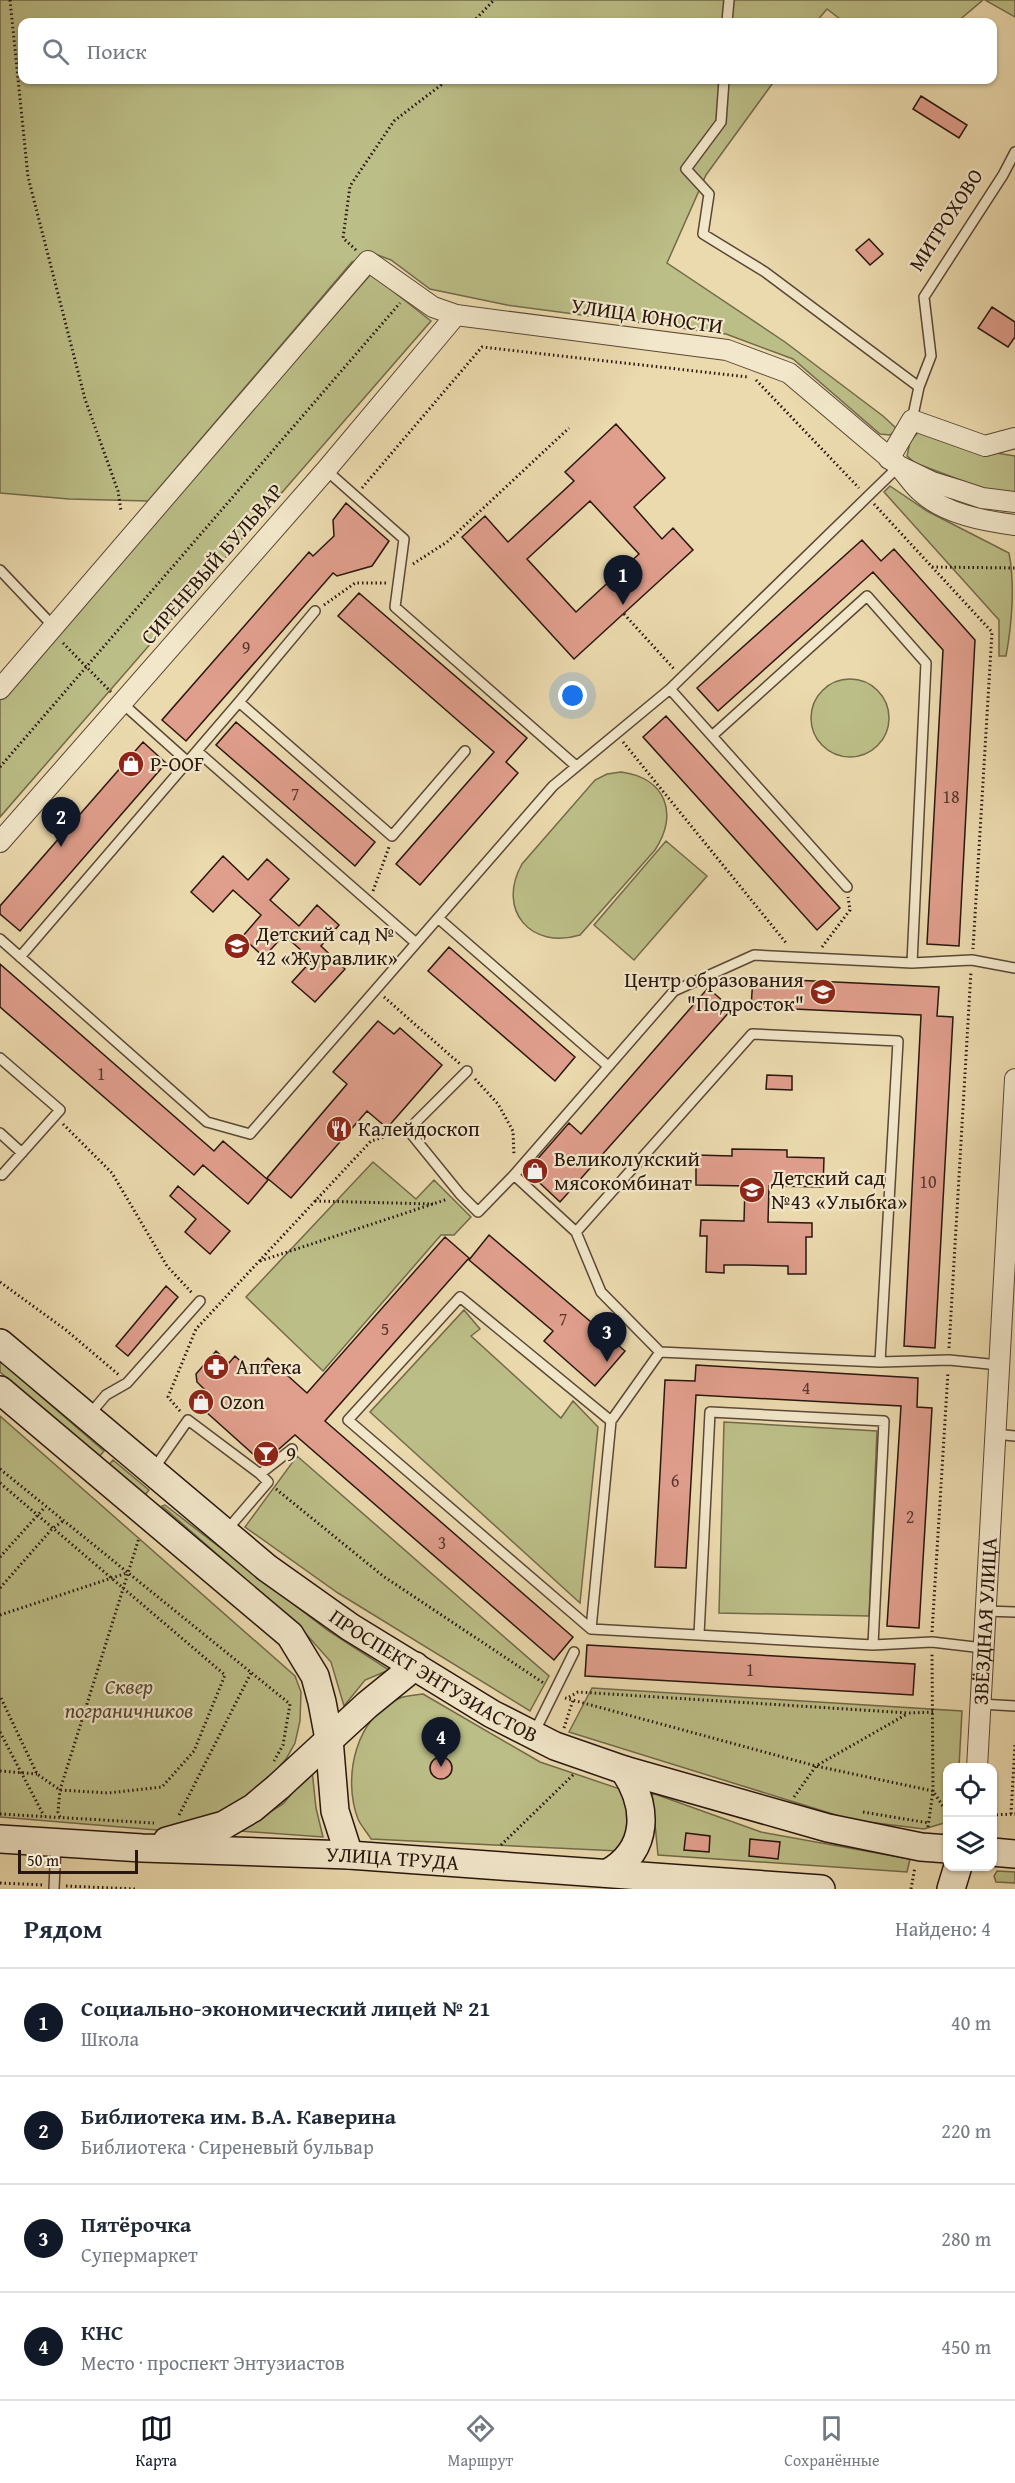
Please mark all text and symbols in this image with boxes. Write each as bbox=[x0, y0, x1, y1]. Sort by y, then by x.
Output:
search box bbox=[18, 18, 997, 84]
icon: search bbox=[39, 35, 72, 68]
text: Поиск bbox=[87, 35, 147, 67]
street label: МИТРОХОВО bbox=[901, 162, 990, 277]
street label: УЛИЦА ЮНОСТИ bbox=[569, 289, 725, 342]
street label: СИРЕНЕВЫЙ БУЛЬВАР bbox=[133, 476, 290, 651]
pin: 1 bbox=[604, 556, 642, 605]
house number: 9 bbox=[242, 634, 250, 661]
your location bbox=[558, 681, 587, 710]
place label: P-OOF bbox=[150, 748, 204, 779]
shop icon: P-OOF bbox=[116, 749, 146, 779]
house number: 7 bbox=[291, 780, 299, 807]
house number: 18 bbox=[942, 783, 960, 810]
pin: 2 bbox=[42, 798, 80, 847]
place label: Детский сад № 42 «Журавлик» bbox=[255, 918, 398, 973]
school or university icon: Детский сад № 42 «Журавлик» bbox=[222, 931, 252, 961]
place label: Центр образования "Подросток" bbox=[624, 964, 804, 1019]
school or university icon: Центр образования "Подросток" bbox=[808, 977, 838, 1007]
house number: 1 bbox=[97, 1060, 105, 1087]
place label: Калейдоскоп bbox=[358, 1113, 480, 1144]
restaurant icon: Калейдоскоп bbox=[324, 1114, 354, 1144]
place label: Великолукский мясокомбинат bbox=[554, 1143, 700, 1198]
shop icon: Великолукский мясокомбинат bbox=[520, 1156, 550, 1186]
place label: Детский сад №43 «Улыбка» bbox=[770, 1162, 907, 1217]
house number: 10 bbox=[919, 1168, 937, 1195]
school or university icon: Детский сад №43 «Улыбка» bbox=[737, 1175, 767, 1205]
house number: 7 bbox=[559, 1305, 567, 1332]
pin: 3 bbox=[588, 1312, 626, 1362]
house number: 5 bbox=[381, 1315, 389, 1342]
place label: Аптека bbox=[236, 1351, 302, 1382]
pharmacy icon: Аптека bbox=[201, 1352, 231, 1382]
house number: 4 bbox=[802, 1374, 810, 1401]
place label: Ozon bbox=[220, 1386, 265, 1417]
shop icon: Ozon bbox=[186, 1387, 216, 1417]
place label: 9 bbox=[286, 1438, 296, 1469]
bar icon: 9 bbox=[251, 1439, 281, 1469]
house number: 6 bbox=[671, 1467, 679, 1494]
house number: 2 bbox=[906, 1503, 914, 1530]
house number: 3 bbox=[438, 1529, 446, 1556]
street label: ЗВЁЗДНАЯ УЛИЦА bbox=[964, 1536, 1005, 1706]
street label: ПРОСПЕКТ ЭНТУЗИАСТОВ bbox=[323, 1601, 544, 1750]
house number: 1 bbox=[746, 1656, 754, 1683]
park label: Сквер пограничников bbox=[65, 1671, 193, 1726]
pin: 4 bbox=[422, 1718, 460, 1767]
map controls bbox=[943, 1763, 997, 1871]
button: locate bbox=[943, 1763, 997, 1817]
button: layers bbox=[943, 1817, 997, 1871]
street label: УЛИЦА ТРУДА bbox=[325, 1838, 460, 1878]
scale bar bbox=[18, 1847, 138, 1874]
text: 50 m bbox=[27, 1848, 59, 1872]
text: Рядом bbox=[24, 1909, 102, 1948]
text: Найдено: 4 bbox=[895, 1914, 991, 1943]
text: Социально-экономический лицей № 21 bbox=[81, 1992, 491, 2024]
text: 1 bbox=[38, 2008, 49, 2037]
text: 40 m bbox=[951, 2008, 991, 2037]
text: Школа bbox=[81, 2024, 139, 2053]
text: Библиотека им. В.А. Каверина bbox=[81, 2100, 396, 2132]
text: 2 bbox=[38, 2116, 49, 2145]
text: 220 m bbox=[941, 2116, 991, 2145]
text: Библиотека · Сиреневый бульвар bbox=[81, 2132, 374, 2161]
text: Пятёрочка bbox=[81, 2208, 191, 2240]
text: 3 bbox=[38, 2224, 49, 2253]
text: 280 m bbox=[941, 2224, 991, 2253]
text: Супермаркет bbox=[81, 2240, 198, 2269]
text: КНС bbox=[81, 2316, 123, 2348]
text: 4 bbox=[38, 2332, 49, 2361]
text: 450 m bbox=[941, 2332, 991, 2361]
text: Место · проспект Энтузиастов bbox=[81, 2348, 345, 2377]
tab: Карта bbox=[135, 2412, 177, 2472]
tab: Маршрут bbox=[448, 2412, 513, 2472]
tab: Сохранённые bbox=[784, 2412, 880, 2472]

